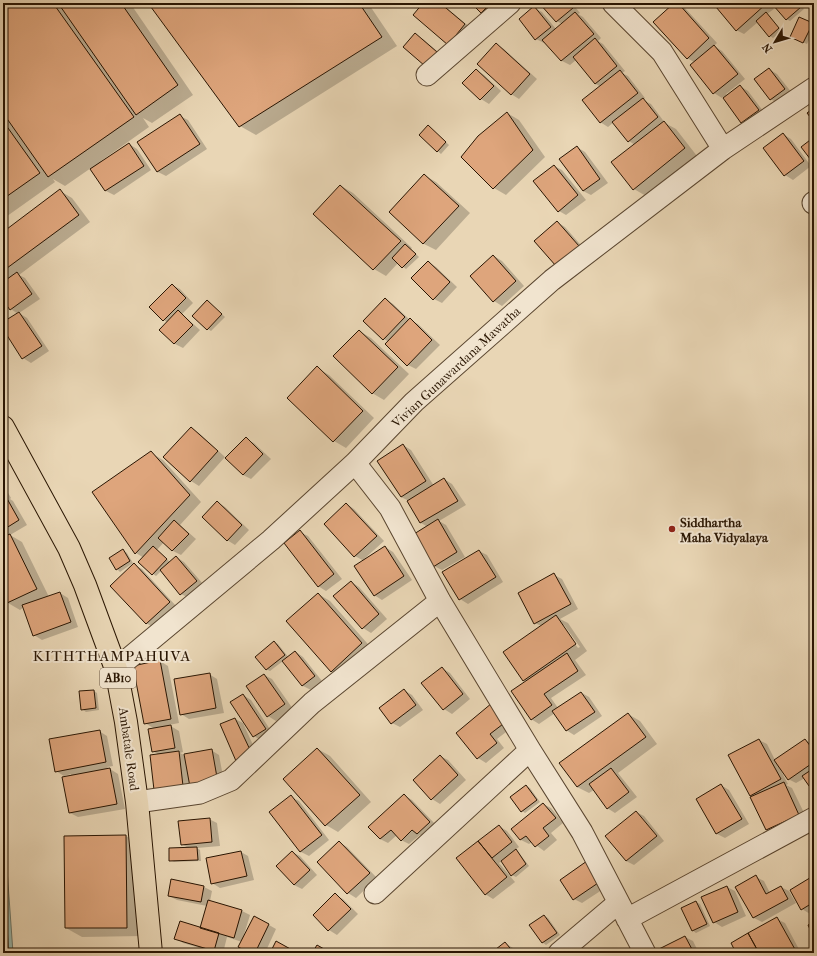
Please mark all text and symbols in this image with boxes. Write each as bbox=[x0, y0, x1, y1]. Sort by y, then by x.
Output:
north arrow bbox=[755, 22, 795, 62]
text: N bbox=[759, 40, 775, 55]
street label: Vivian Gunawardana Mawatha bbox=[388, 303, 524, 431]
place label: Siddhartha Maha Vidyalaya bbox=[679, 515, 769, 546]
marker: Siddhartha Maha Vidyalaya bbox=[667, 524, 677, 534]
district label: KITHTHAMPAHUVA bbox=[33, 647, 191, 665]
road number: AB10 bbox=[100, 668, 136, 688]
street label: Ambatale Road bbox=[116, 705, 142, 793]

